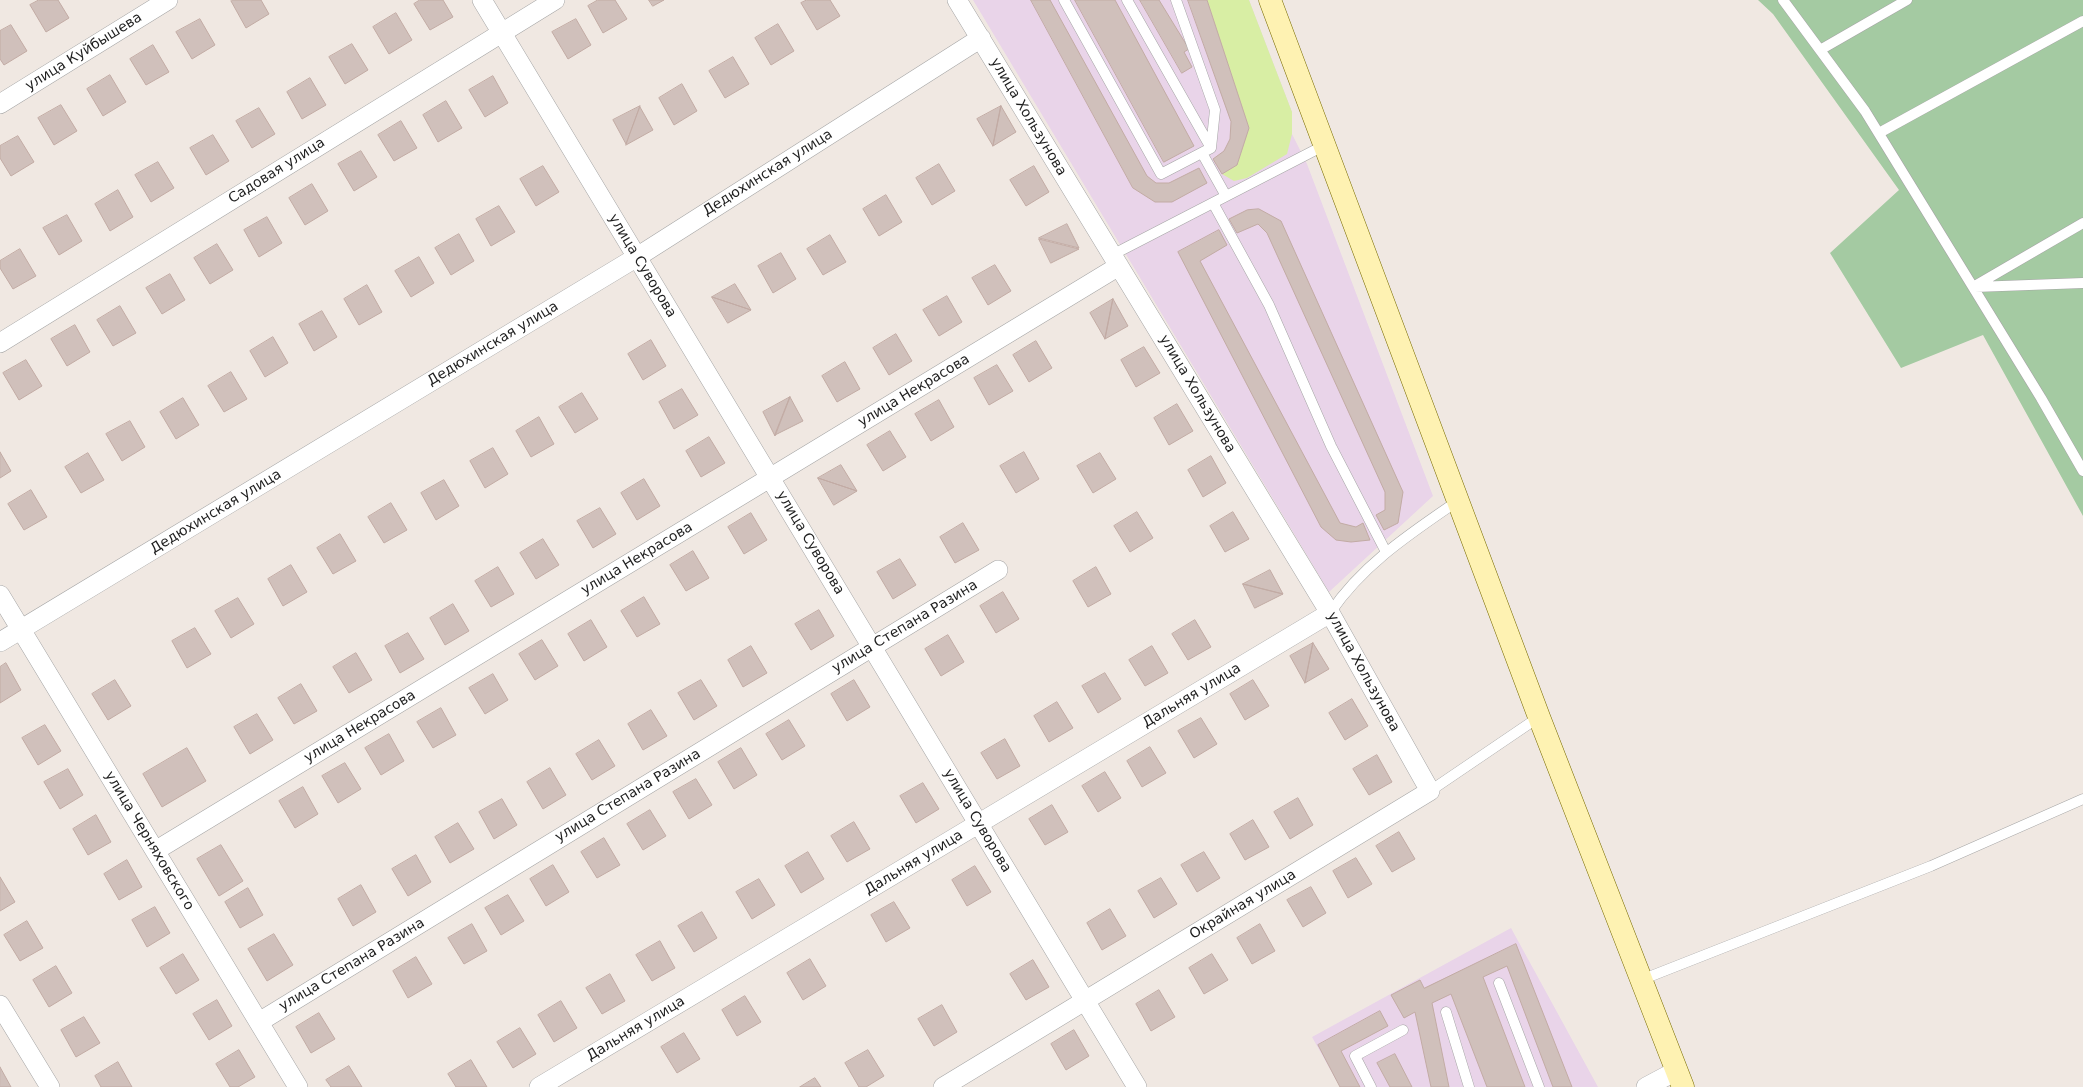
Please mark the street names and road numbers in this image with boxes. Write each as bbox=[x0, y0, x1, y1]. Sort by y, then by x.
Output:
street label: улица Куйбышева bbox=[23, 9, 145, 95]
street label: улица Хользунова bbox=[986, 55, 1070, 179]
street label: Дедюхинская улица bbox=[700, 126, 836, 220]
street label: Садовая улица bbox=[226, 135, 328, 207]
street label: улица Суворова bbox=[604, 211, 680, 321]
street label: Дедюхинская улица bbox=[425, 298, 561, 390]
street label: улица Хользунова bbox=[1155, 332, 1239, 456]
street label: улица Некрасова bbox=[855, 351, 973, 431]
street label: Дедюхинская улица bbox=[148, 466, 284, 558]
street label: улица Суворова bbox=[772, 488, 848, 598]
street label: улица Некрасова bbox=[578, 519, 696, 599]
street label: улица Степана Разина bbox=[829, 577, 981, 677]
street label: улица Хользунова bbox=[1323, 609, 1403, 735]
street label: Дальняя улица bbox=[1140, 660, 1244, 732]
street label: улица Некрасова bbox=[301, 687, 419, 767]
street label: улица Степана Разина bbox=[552, 746, 704, 846]
street label: улица Суворова bbox=[939, 766, 1015, 876]
street label: улица Черняховского bbox=[101, 768, 197, 914]
street label: Дальняя улица bbox=[862, 827, 966, 899]
street label: Окрайная улица bbox=[1187, 867, 1299, 943]
street label: улица Степана Разина bbox=[276, 915, 428, 1015]
street label: Дальняя улица bbox=[584, 993, 688, 1065]

